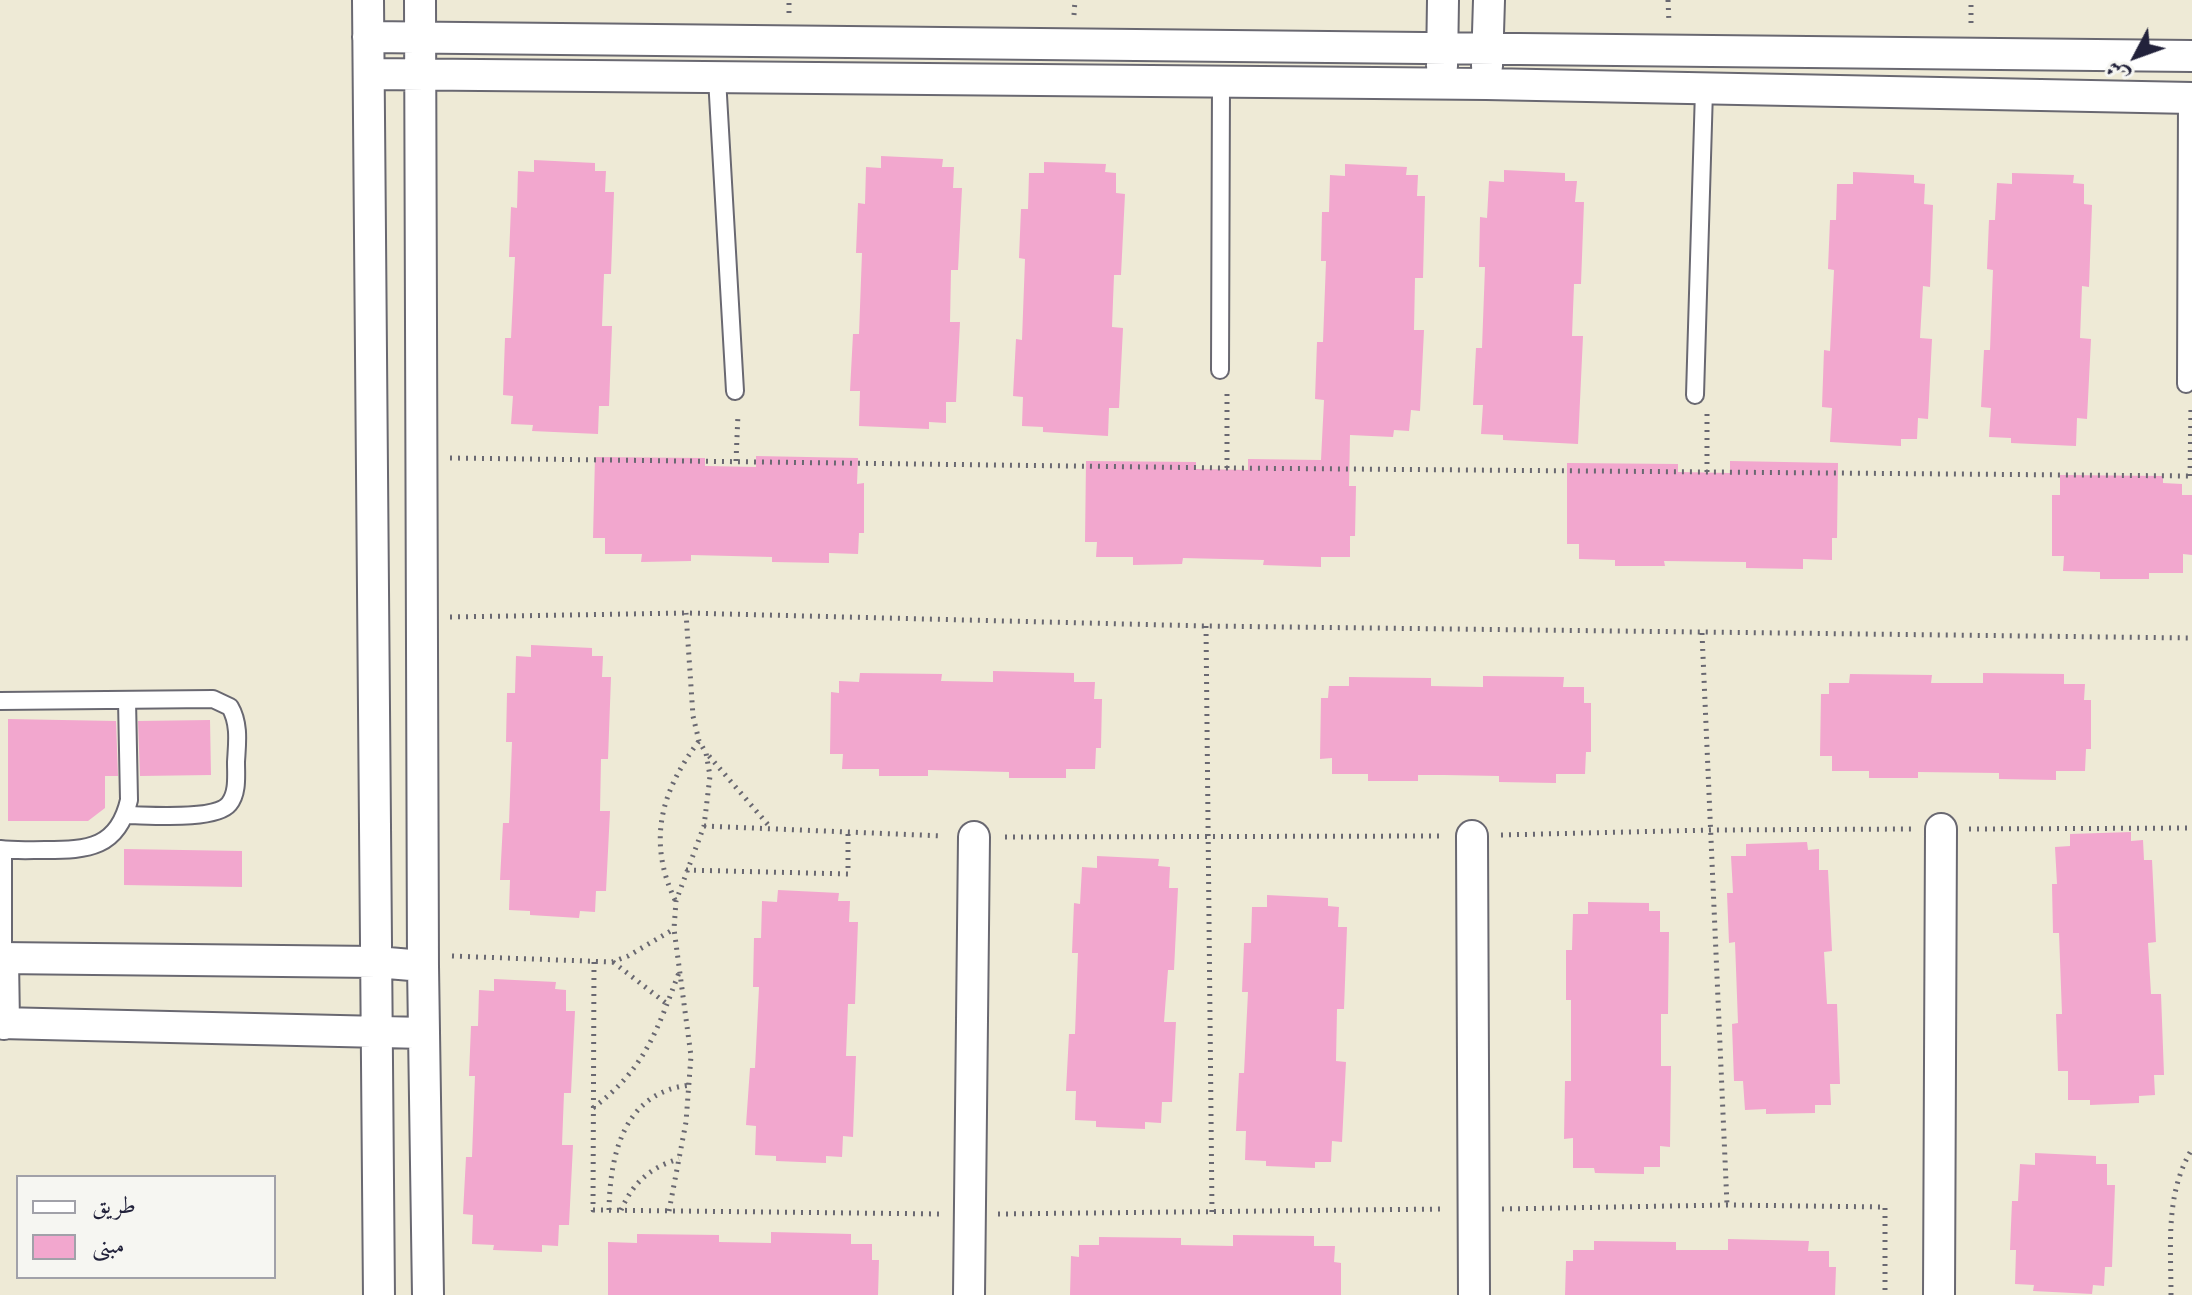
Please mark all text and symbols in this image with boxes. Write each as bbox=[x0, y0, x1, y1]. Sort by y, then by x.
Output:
north arrow bbox=[2096, 16, 2176, 96]
text: ش bbox=[2101, 55, 2135, 89]
legend bbox=[16, 1175, 276, 1279]
text: طريق bbox=[92, 1191, 136, 1219]
text: مبنى bbox=[92, 1231, 125, 1259]

